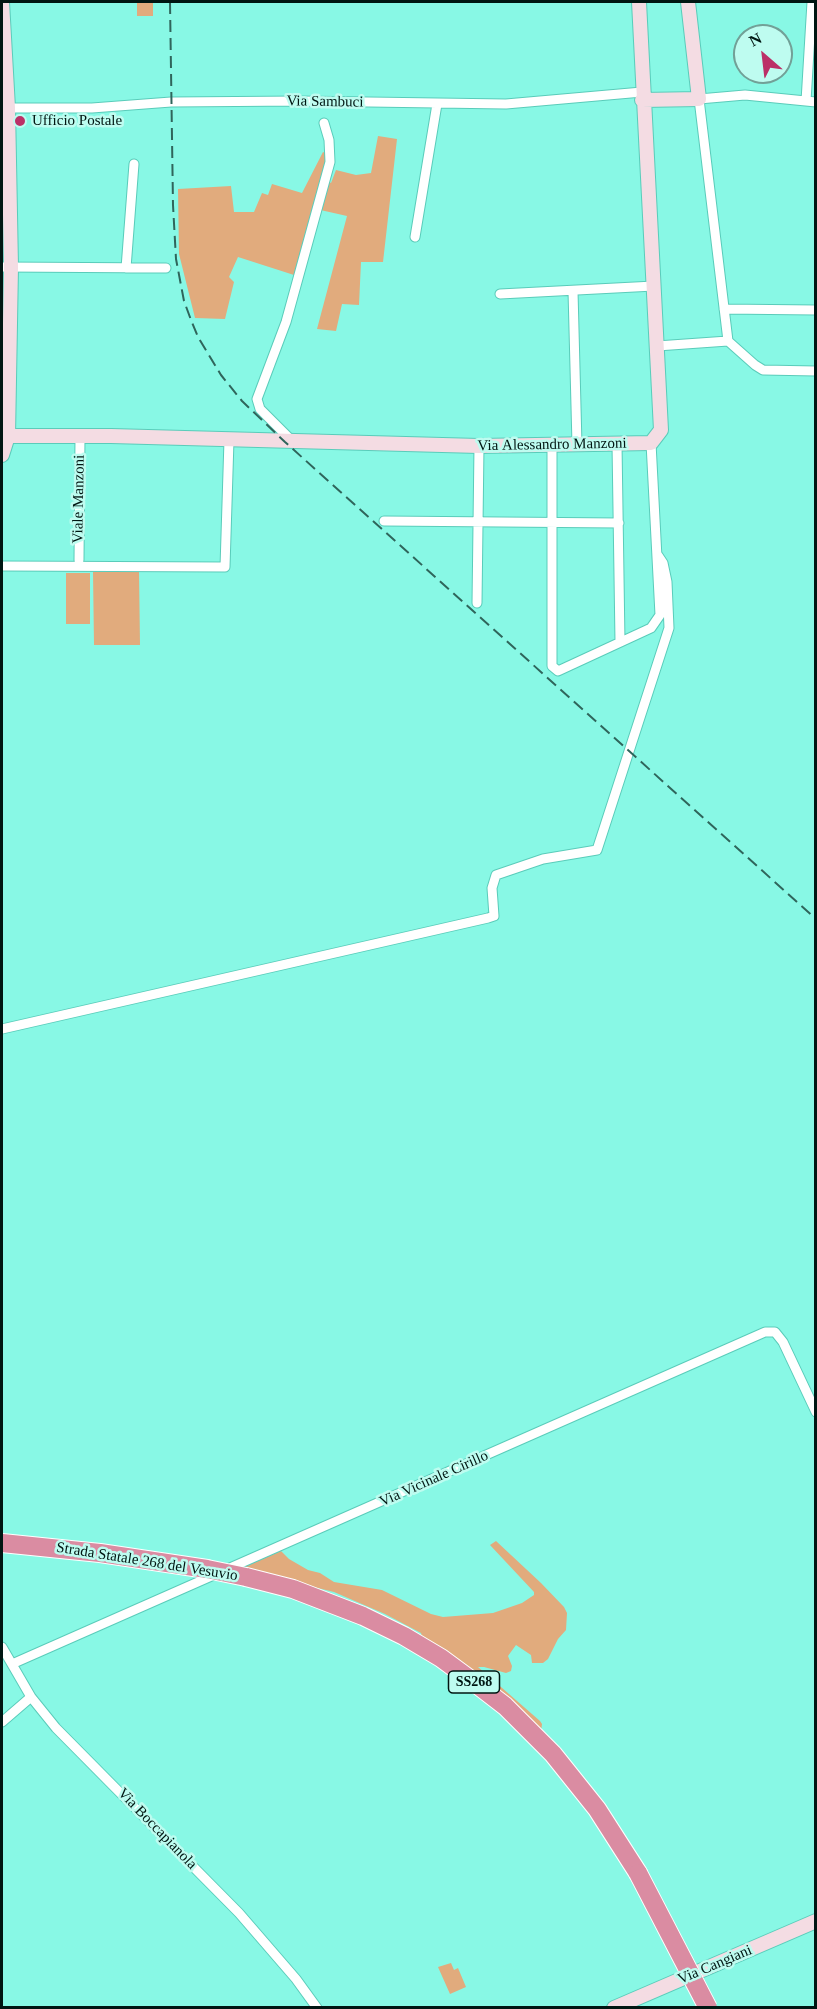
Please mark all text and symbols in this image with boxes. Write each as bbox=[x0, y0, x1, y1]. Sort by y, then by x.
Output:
north arrow bbox=[733, 24, 793, 84]
text: N bbox=[746, 29, 764, 50]
street label: Via Sambuci bbox=[286, 92, 364, 112]
place label: Ufficio Postale bbox=[32, 112, 122, 130]
marker: Ufficio Postale bbox=[13, 114, 27, 128]
street label: Via Alessandro Manzoni bbox=[477, 435, 627, 455]
street label: Viale Manzoni bbox=[69, 455, 89, 543]
street label: Via Vicinale Cirillo bbox=[377, 1447, 491, 1511]
street label: Strada Statale 268 del Vesuvio bbox=[55, 1539, 239, 1585]
road number: SS268 bbox=[448, 1671, 500, 1693]
street label: Via Boccapianola bbox=[114, 1785, 200, 1873]
street label: Via Cangiani bbox=[675, 1941, 755, 1989]

